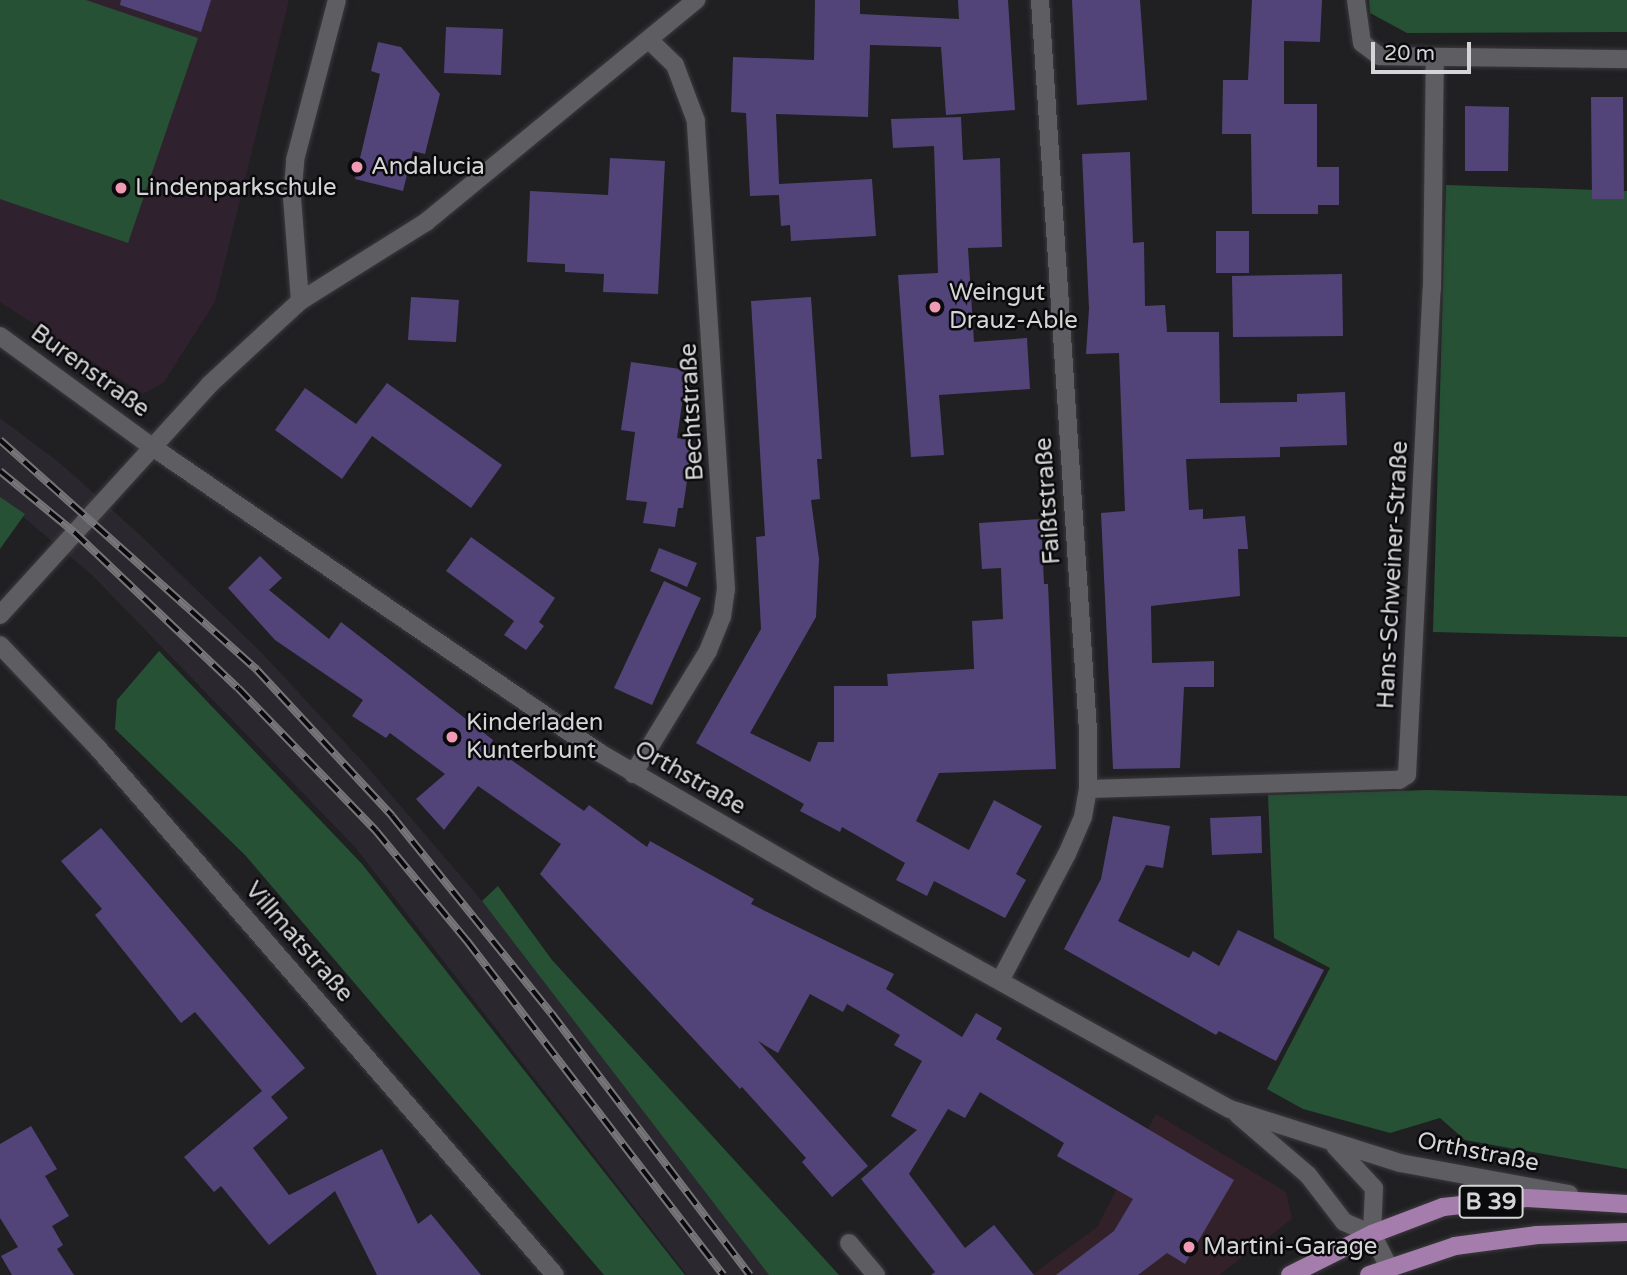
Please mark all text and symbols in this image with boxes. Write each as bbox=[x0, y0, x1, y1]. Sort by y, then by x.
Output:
scale bar bbox=[1375, 28, 1475, 72]
text: 20 m bbox=[1384, 41, 1435, 66]
place label: Andalucia bbox=[371, 153, 485, 181]
marker: Andalucia bbox=[349, 159, 365, 175]
place label: Lindenparkschule bbox=[135, 174, 337, 202]
marker: Lindenparkschule bbox=[113, 180, 129, 196]
place label: Weingut Drauz-Able bbox=[949, 279, 1078, 335]
marker: Weingut Drauz-Able bbox=[927, 299, 943, 315]
street label: Burenstraße bbox=[25, 318, 155, 424]
street label: Bechtstraße bbox=[674, 342, 710, 482]
street label: Faißtstraße bbox=[1029, 436, 1067, 566]
street label: Hans-Schweiner-Straße bbox=[1372, 440, 1414, 710]
place label: Kinderladen Kunterbunt bbox=[466, 709, 603, 765]
marker: Kinderladen Kunterbunt bbox=[444, 729, 460, 745]
street label: Orthstraße bbox=[629, 735, 751, 821]
street label: Villmatstraße bbox=[239, 876, 359, 1008]
street label: Orthstraße bbox=[1415, 1126, 1541, 1178]
road number: B 39 bbox=[1458, 1182, 1524, 1222]
place label: Martini-Garage bbox=[1203, 1233, 1377, 1261]
marker: Martini-Garage bbox=[1181, 1239, 1197, 1255]

